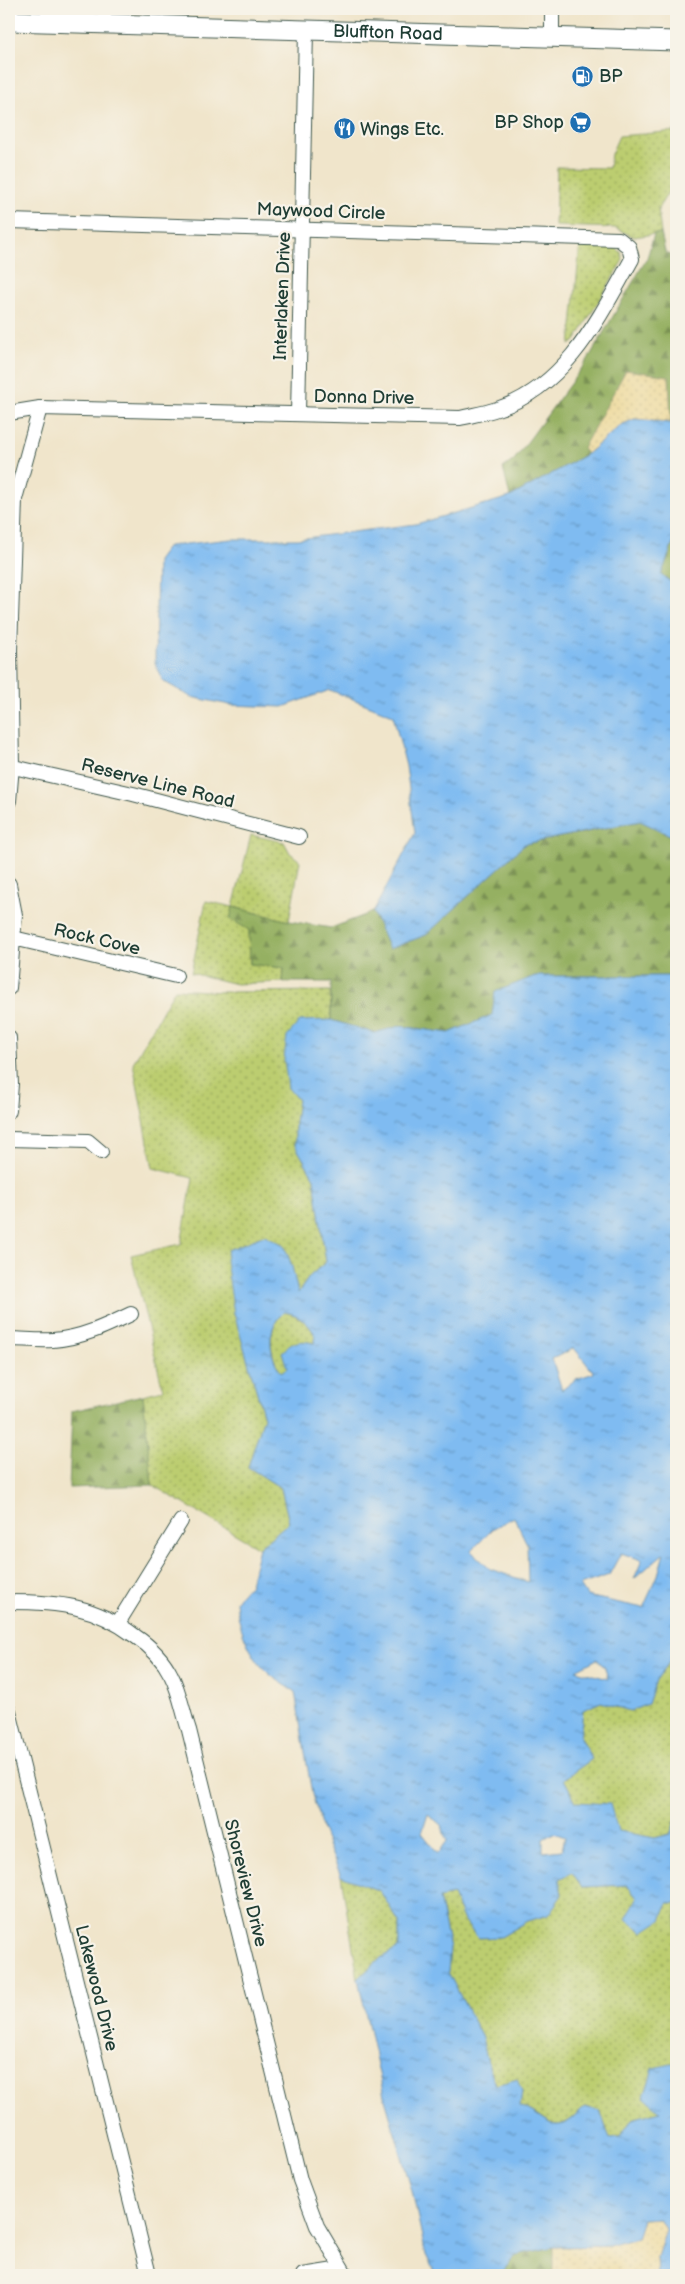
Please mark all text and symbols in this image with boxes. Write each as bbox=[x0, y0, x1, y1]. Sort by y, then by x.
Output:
street label: Bluffton Road bbox=[333, 21, 443, 45]
fuel station icon: BP bbox=[571, 64, 595, 88]
place label: BP bbox=[599, 66, 623, 87]
supermarket icon: BP Shop bbox=[568, 110, 592, 134]
place label: BP Shop bbox=[494, 112, 564, 133]
restaurant icon: Wings Etc. bbox=[332, 117, 356, 141]
place label: Wings Etc. bbox=[360, 119, 444, 140]
street label: Maywood Circle bbox=[256, 199, 386, 224]
street label: Interlaken Drive bbox=[270, 231, 295, 361]
street label: Donna Drive bbox=[313, 386, 415, 409]
street label: Reserve Line Road bbox=[79, 754, 237, 813]
street label: Rock Cove bbox=[52, 919, 143, 960]
street label: Shoreview Drive bbox=[220, 1817, 272, 1949]
street label: Lakewood Drive bbox=[71, 1923, 122, 2054]

